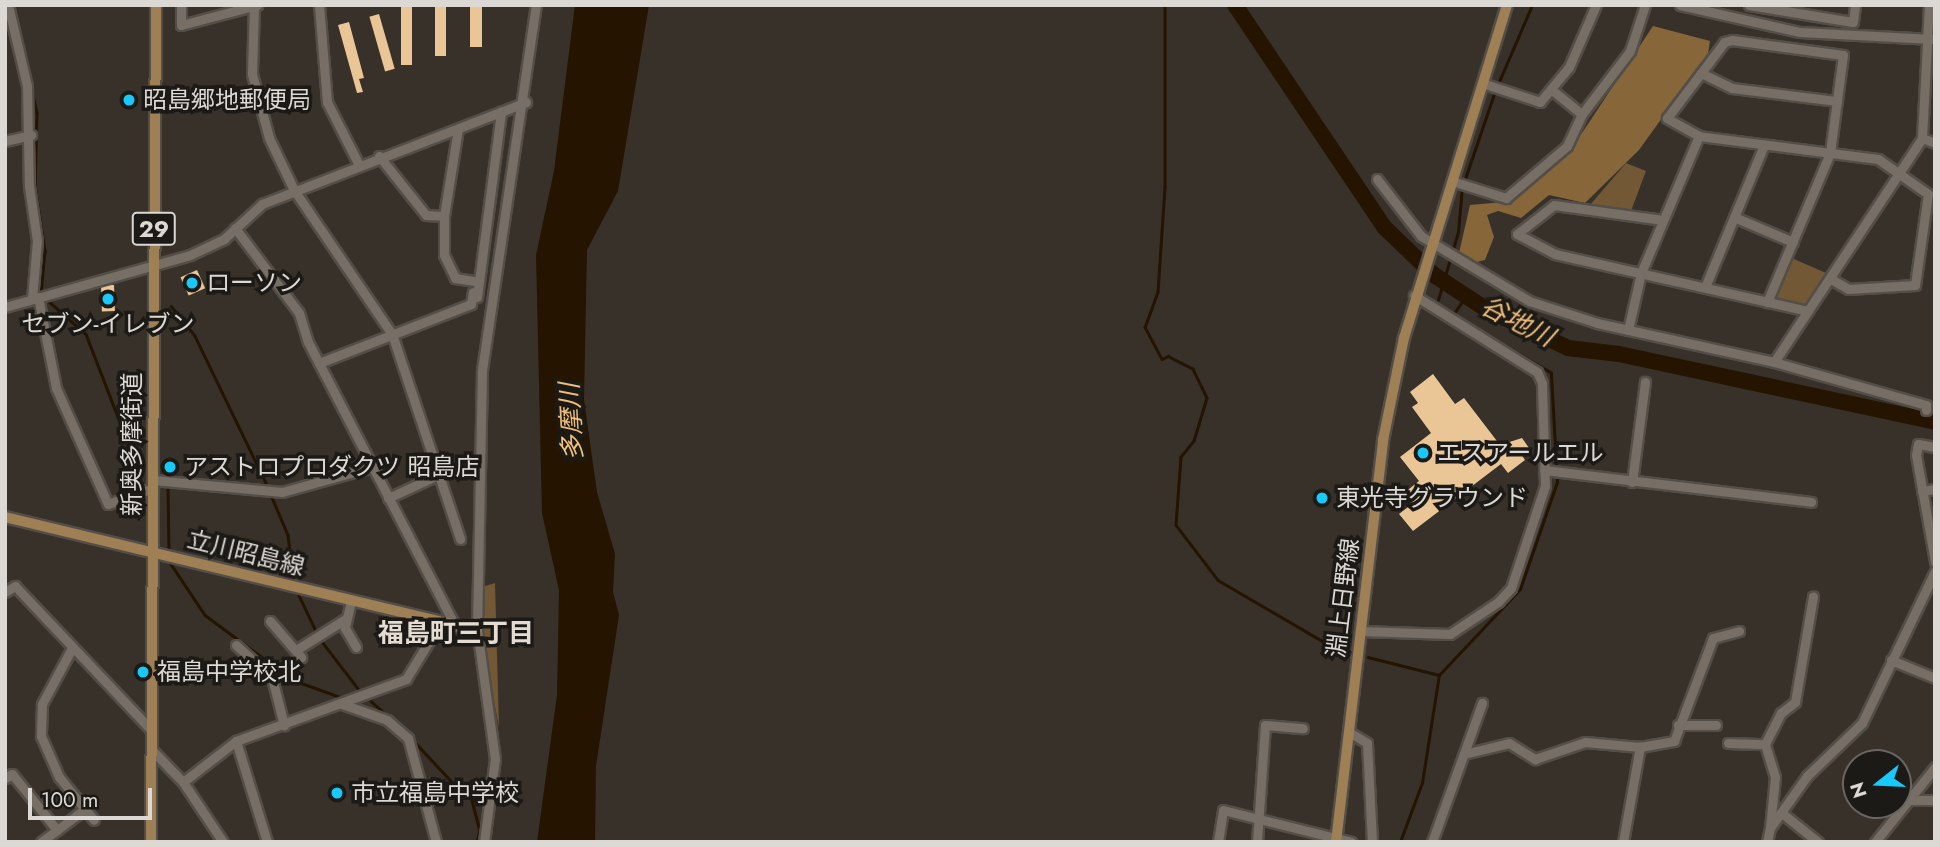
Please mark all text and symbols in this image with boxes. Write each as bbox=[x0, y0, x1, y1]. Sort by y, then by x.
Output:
place label: 昭島郷地郵便局 bbox=[143, 86, 311, 114]
marker: 昭島郷地郵便局 bbox=[121, 92, 137, 108]
road number: 29 bbox=[131, 210, 177, 248]
place label: ローソン bbox=[206, 269, 302, 297]
marker: ローソン bbox=[184, 275, 200, 291]
water label: 谷地川 bbox=[1475, 290, 1559, 354]
marker: セブン-イレブン bbox=[100, 291, 116, 307]
place label: セブン-イレブン bbox=[21, 310, 195, 338]
street label: 新奥多摩街道 bbox=[118, 372, 146, 516]
water label: 多摩川 bbox=[554, 382, 590, 462]
place label: エスアールエル bbox=[1437, 439, 1604, 467]
marker: エスアールエル bbox=[1415, 445, 1431, 461]
place label: アストロプロダクツ 昭島店 bbox=[184, 453, 479, 481]
marker: アストロプロダクツ 昭島店 bbox=[162, 459, 178, 475]
place label: 東光寺グラウンド bbox=[1336, 484, 1528, 512]
marker: 東光寺グラウンド bbox=[1314, 490, 1330, 506]
street label: 立川昭島線 bbox=[184, 525, 308, 581]
street label: 淵上日野線 bbox=[1321, 537, 1365, 659]
district label: 福島町三丁目 bbox=[378, 618, 534, 650]
place label: 福島中学校北 bbox=[157, 658, 301, 686]
marker: 福島中学校北 bbox=[135, 664, 151, 680]
north arrow bbox=[1842, 749, 1912, 819]
scale bar bbox=[32, 774, 156, 818]
place label: 市立福島中学校 bbox=[351, 779, 519, 807]
text: N bbox=[1843, 779, 1874, 801]
text: 100 m bbox=[41, 785, 98, 815]
marker: 市立福島中学校 bbox=[329, 785, 345, 801]

